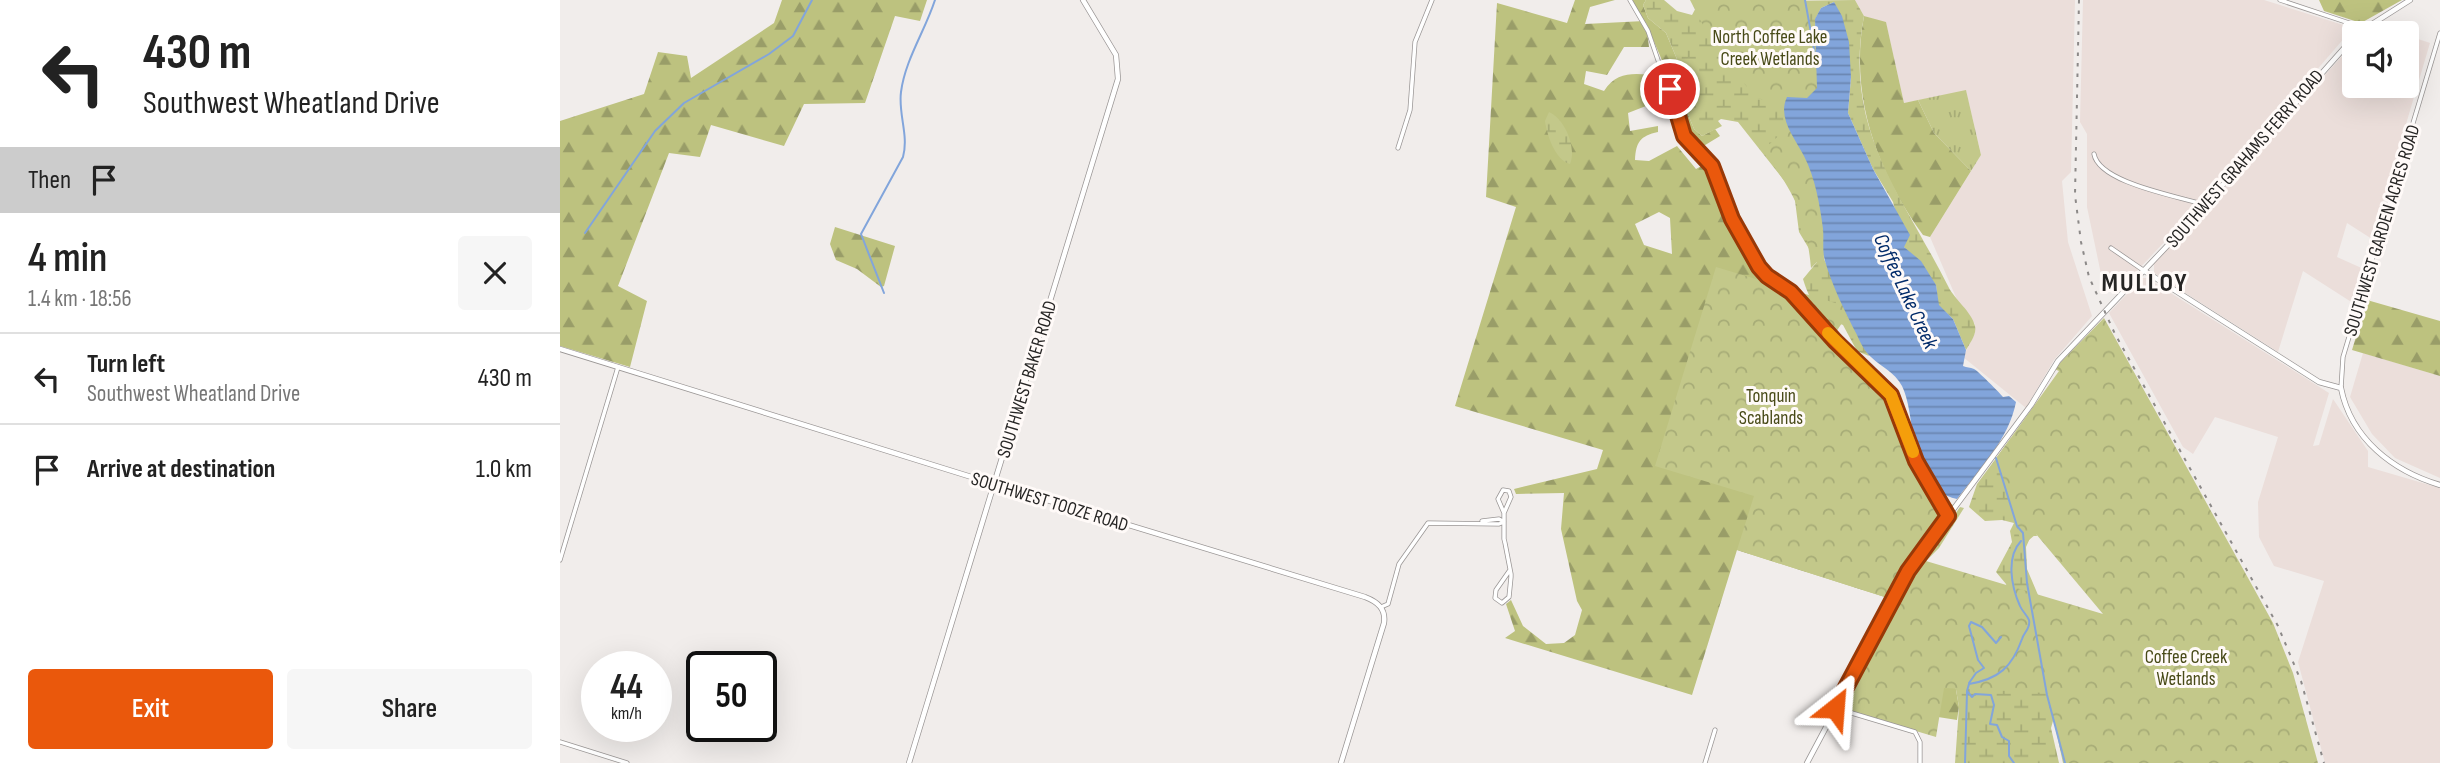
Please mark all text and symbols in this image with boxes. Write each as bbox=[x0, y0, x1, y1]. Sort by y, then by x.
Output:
map controls bbox=[2342, 21, 2419, 98]
button: sound bbox=[2342, 21, 2419, 98]
text: 430 m bbox=[143, 24, 251, 83]
park label: North Coffee Lake Creek Wetlands bbox=[1713, 26, 1827, 71]
icon: left bbox=[28, 28, 119, 119]
pin bbox=[1640, 59, 1700, 119]
street label: SOUTHWEST GRAHAMS FERRY ROAD bbox=[2161, 65, 2329, 253]
icon: arrive bbox=[1651, 70, 1689, 108]
text: Southwest Wheatland Drive bbox=[143, 84, 440, 123]
street label: SOUTHWEST GARDEN ACRES ROAD bbox=[2339, 122, 2426, 339]
icon: arrive bbox=[85, 161, 123, 199]
text: Then bbox=[28, 165, 71, 196]
water label: Coffee Lake Creek bbox=[1868, 230, 1944, 354]
text: 4 min bbox=[28, 233, 107, 284]
button: close bbox=[458, 236, 532, 310]
district label: MULLOY bbox=[2102, 268, 2188, 299]
text: 1.4 km · 18:56 bbox=[28, 285, 131, 313]
street label: SOUTHWEST BAKER ROAD bbox=[993, 298, 1062, 461]
text: Turn left bbox=[87, 349, 165, 380]
icon: left bbox=[28, 360, 66, 398]
text: 430 m bbox=[478, 363, 532, 394]
text: Southwest Wheatland Drive bbox=[87, 380, 300, 408]
park label: Tonquin Scablands bbox=[1739, 385, 1803, 430]
icon: arrive bbox=[28, 451, 66, 489]
text: Arrive at destination bbox=[87, 454, 275, 485]
text: 1.0 km bbox=[476, 454, 532, 485]
street label: SOUTHWEST TOOZE ROAD bbox=[968, 468, 1131, 537]
park label: Coffee Creek Wetlands bbox=[2145, 646, 2228, 691]
speed limit sign: 50 bbox=[686, 651, 777, 742]
text: 44 bbox=[610, 666, 643, 709]
button: Exit bbox=[28, 669, 273, 749]
button: Share bbox=[287, 669, 532, 749]
position arrow bbox=[1798, 671, 1872, 745]
text: km/h bbox=[611, 703, 642, 724]

